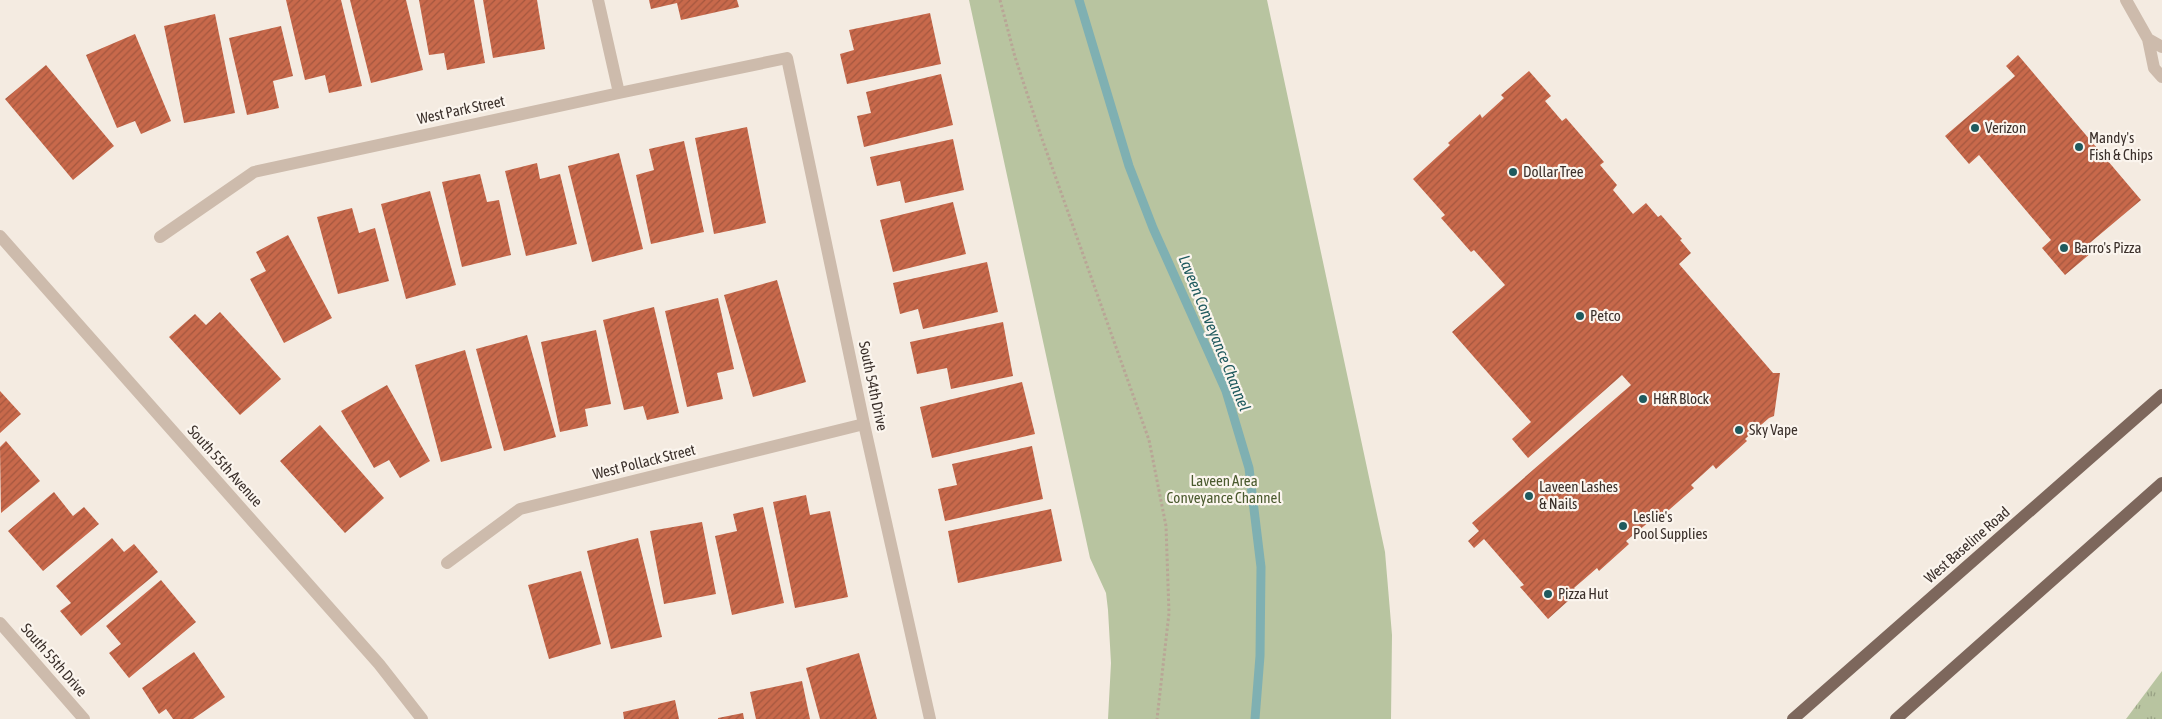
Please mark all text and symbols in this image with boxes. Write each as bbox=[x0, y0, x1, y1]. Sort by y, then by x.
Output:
street label: West Park Street bbox=[416, 92, 506, 127]
place label: Verizon bbox=[1985, 119, 2026, 136]
marker: Verizon bbox=[1969, 122, 1981, 134]
place label: Mandy's Fish & Chips bbox=[2089, 129, 2153, 163]
marker: Mandy's Fish & Chips bbox=[2073, 141, 2085, 153]
place label: Dollar Tree bbox=[1523, 163, 1584, 180]
marker: Dollar Tree bbox=[1507, 166, 1519, 178]
place label: Barro's Pizza bbox=[2074, 239, 2141, 256]
marker: Barro's Pizza bbox=[2058, 242, 2070, 254]
water label: Laveen Conveyance Channel bbox=[1175, 252, 1255, 414]
place label: Petco bbox=[1590, 307, 1621, 324]
marker: Petco bbox=[1574, 310, 1586, 322]
street label: South 54th Drive bbox=[856, 340, 891, 432]
place label: H&R Block bbox=[1653, 390, 1710, 407]
marker: H&R Block bbox=[1637, 393, 1649, 405]
place label: Sky Vape bbox=[1749, 421, 1798, 438]
street label: South 55th Avenue bbox=[184, 422, 266, 510]
marker: Sky Vape bbox=[1733, 424, 1745, 436]
street label: West Pollack Street bbox=[591, 441, 697, 482]
park label: Laveen Area Conveyance Channel bbox=[1167, 472, 1281, 506]
place label: Laveen Lashes & Nails bbox=[1539, 478, 1618, 512]
marker: Laveen Lashes & Nails bbox=[1523, 490, 1535, 502]
street label: West Baseline Road bbox=[1921, 503, 2013, 586]
place label: Leslie's Pool Supplies bbox=[1633, 508, 1708, 542]
marker: Leslie's Pool Supplies bbox=[1617, 520, 1629, 532]
place label: Pizza Hut bbox=[1558, 585, 1609, 602]
marker: Pizza Hut bbox=[1542, 588, 1554, 600]
street label: South 55th Drive bbox=[18, 620, 91, 700]

